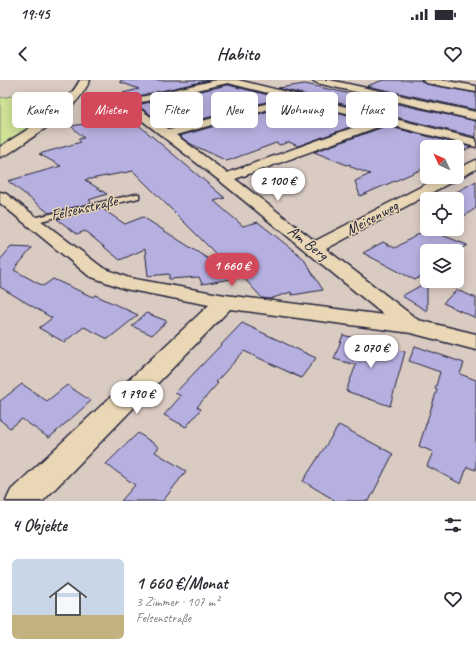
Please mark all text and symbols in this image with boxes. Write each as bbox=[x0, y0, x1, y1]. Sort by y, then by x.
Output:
text: 19:45 bbox=[20, 5, 50, 24]
icon: back bbox=[12, 43, 34, 65]
text: Habito bbox=[217, 43, 259, 65]
icon: heart bbox=[442, 43, 464, 65]
chip: Kaufen bbox=[12, 92, 73, 128]
chip: Mieten bbox=[81, 92, 142, 128]
chip: Filter bbox=[150, 92, 203, 128]
chip: Neu bbox=[211, 92, 258, 128]
chip: Wohnung bbox=[266, 92, 338, 128]
chip: Haus bbox=[346, 92, 398, 128]
north arrow bbox=[420, 140, 464, 184]
map controls bbox=[420, 140, 464, 288]
pin: 2 100 € bbox=[241, 168, 315, 202]
text: 2 100 € bbox=[260, 173, 296, 189]
street label: Felsenstraße bbox=[49, 190, 121, 225]
button: locate bbox=[420, 192, 464, 236]
street label: Meisenweg bbox=[342, 195, 403, 240]
street label: Am Berg bbox=[284, 221, 333, 266]
button: layers bbox=[420, 244, 464, 288]
pin: 1 660 € bbox=[195, 253, 269, 287]
text: 1 660 € bbox=[214, 258, 250, 274]
pin: 2 070 € bbox=[334, 335, 408, 369]
text: 2 070 € bbox=[353, 340, 389, 356]
pin: 1 790 € bbox=[100, 381, 174, 415]
text: 1 790 € bbox=[119, 386, 155, 402]
icon: filters bbox=[442, 514, 464, 536]
text: 4 Objekte bbox=[12, 515, 67, 536]
text: 1 660 €/Monat bbox=[136, 573, 228, 594]
icon: home bbox=[44, 575, 92, 623]
icon: heart bbox=[442, 588, 464, 610]
text: 3 Zimmer · 107 m² bbox=[136, 594, 219, 610]
text: Felsenstraße bbox=[136, 610, 191, 626]

